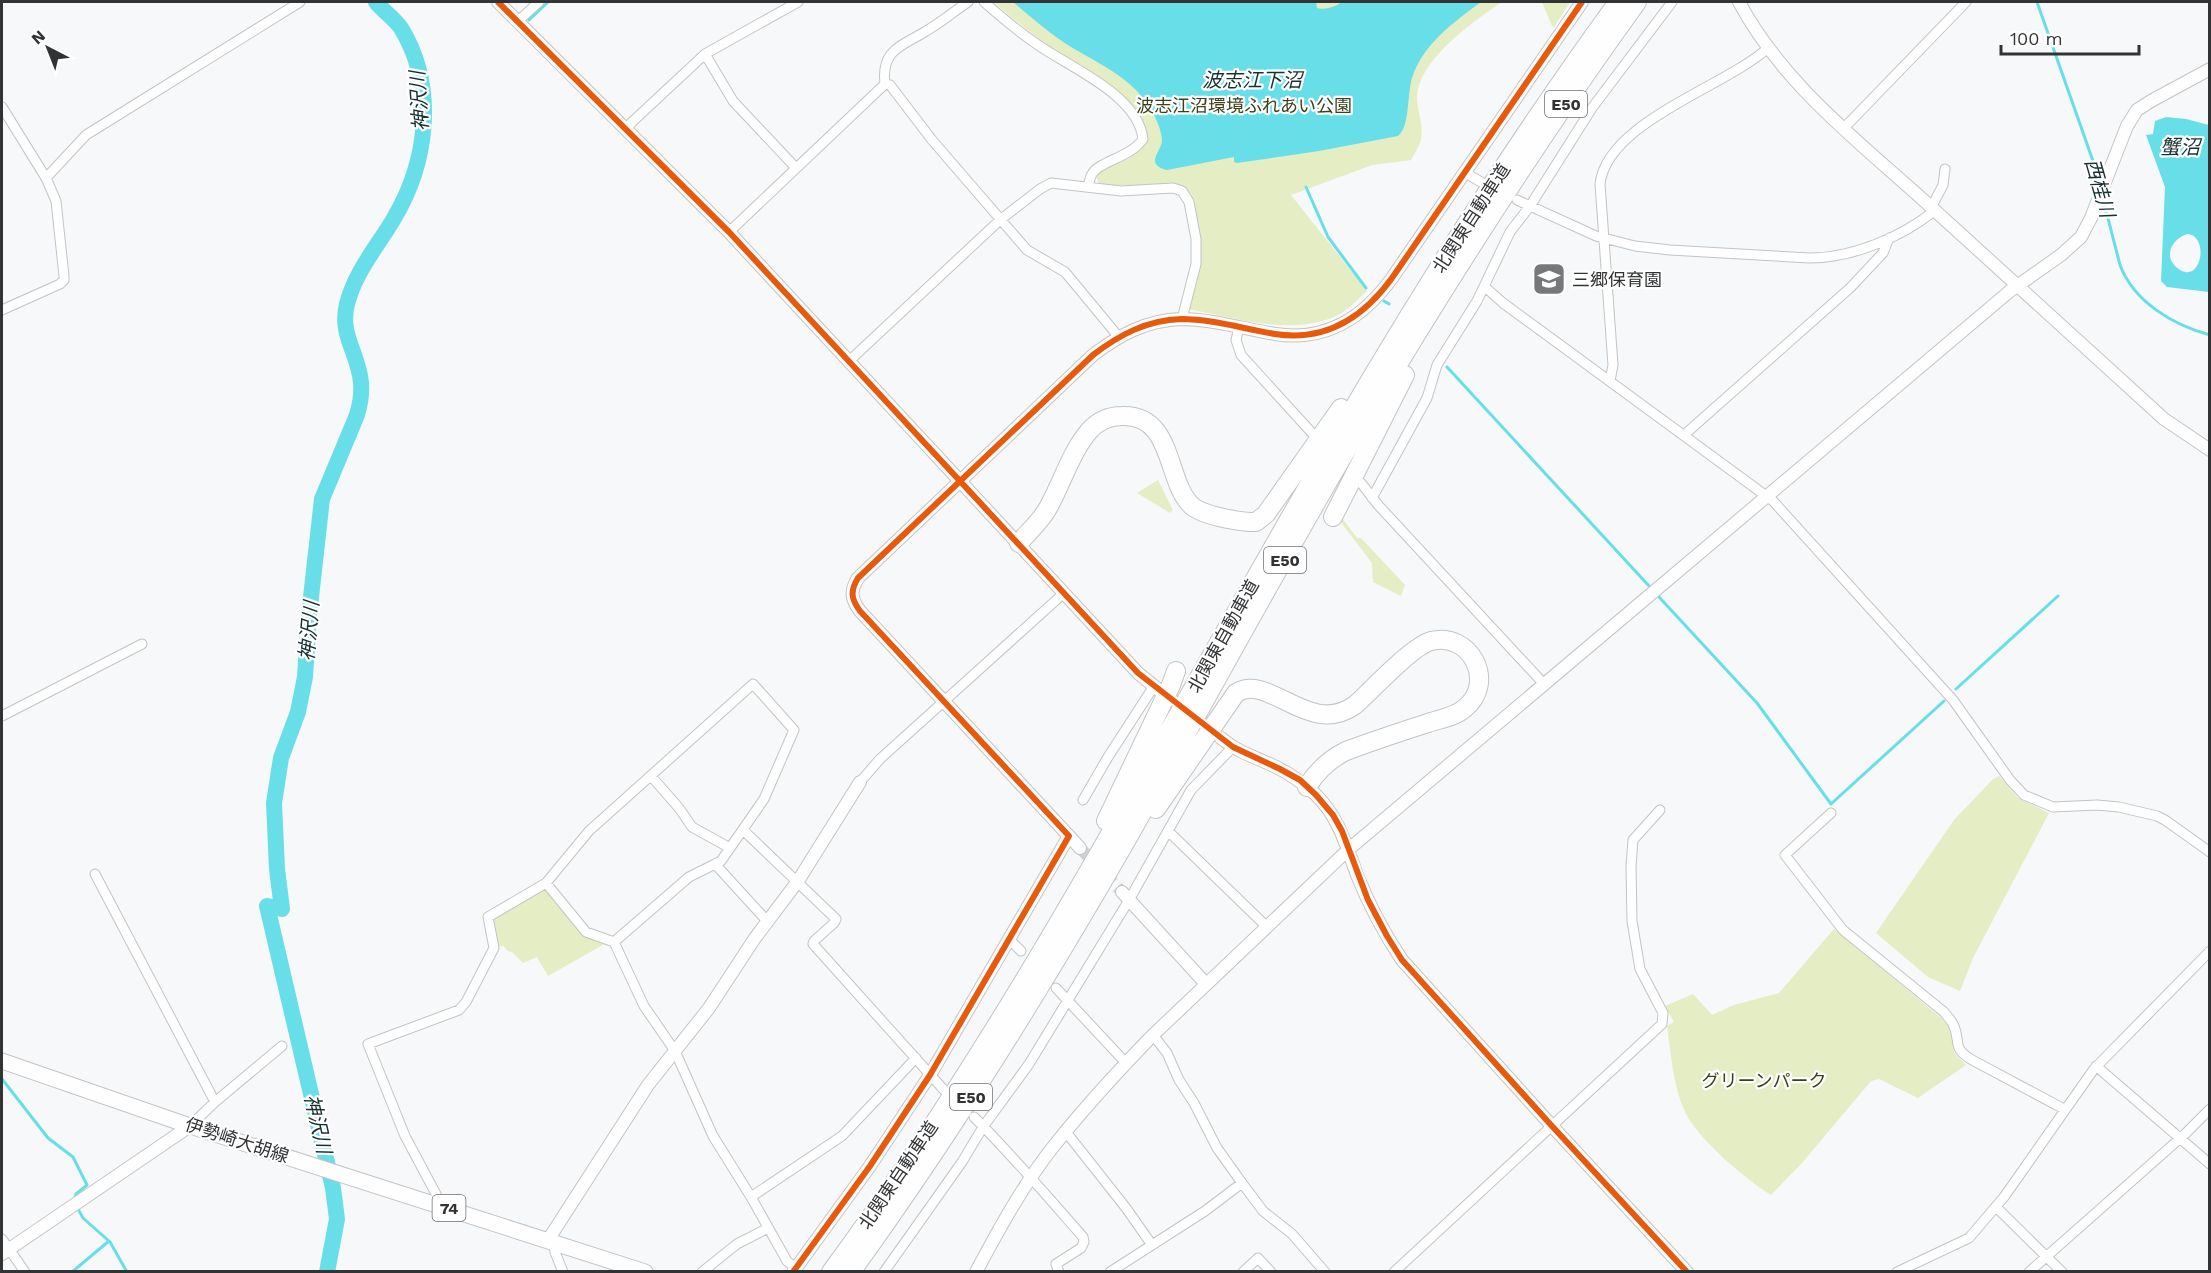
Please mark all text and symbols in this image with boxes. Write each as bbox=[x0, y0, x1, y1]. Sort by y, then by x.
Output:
north arrow bbox=[18, 18, 78, 78]
scale bar bbox=[2001, 18, 2139, 56]
text: N bbox=[28, 26, 49, 48]
text: 100 m bbox=[2010, 28, 2063, 49]
water label: 神沢川 bbox=[405, 68, 433, 132]
water label: 波志江下沼 bbox=[1202, 68, 1305, 92]
road number: E50 bbox=[1545, 91, 1587, 117]
park label: 波志江沼環境ふれあい公園 bbox=[1136, 95, 1352, 116]
water label: 蟹沼 bbox=[2160, 135, 2203, 159]
water label: 西桂川 bbox=[2080, 156, 2120, 222]
street label: 北関東自動車道 bbox=[1428, 159, 1514, 277]
school or university icon: 三郷保育園 bbox=[1531, 261, 1567, 297]
place label: 三郷保育園 bbox=[1572, 269, 1662, 290]
road number: E50 bbox=[1264, 547, 1306, 573]
street label: 北関東自動車道 bbox=[1183, 576, 1263, 696]
water label: 神沢川 bbox=[294, 598, 324, 662]
park label: グリーンパーク bbox=[1701, 1070, 1827, 1091]
road number: E50 bbox=[950, 1084, 992, 1110]
water label: 神沢川 bbox=[300, 1092, 337, 1158]
street label: 伊勢崎大胡線 bbox=[182, 1113, 292, 1167]
street label: 北関東自動車道 bbox=[854, 1117, 942, 1233]
road number: 74 bbox=[432, 1195, 466, 1221]

